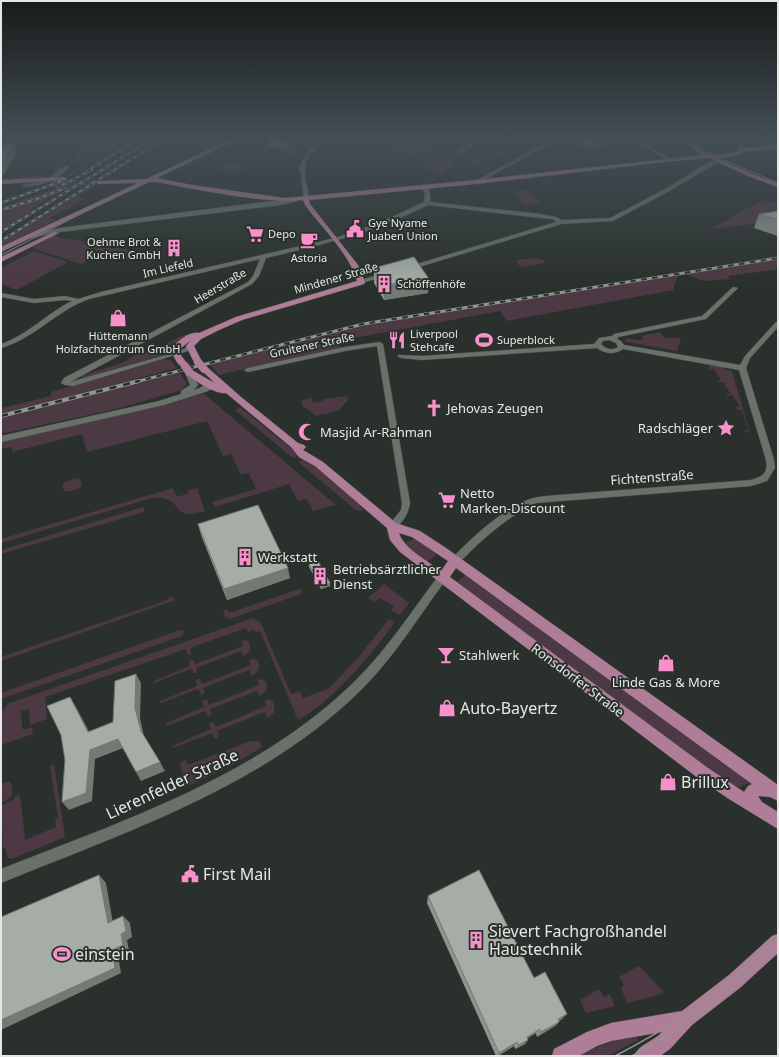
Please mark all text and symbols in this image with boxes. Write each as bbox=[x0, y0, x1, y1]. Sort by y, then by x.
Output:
place label: Gye Nyame Juaben Union bbox=[367, 215, 438, 243]
public building icon: Gye Nyame Juaben Union bbox=[345, 219, 365, 239]
supermarket icon: Depo bbox=[245, 224, 265, 244]
place label: Depo bbox=[268, 226, 296, 241]
cafe icon: Astoria bbox=[299, 230, 319, 250]
place label: Oehme Brot & Kuchen GmbH bbox=[86, 234, 162, 262]
building icon: Oehme Brot & Kuchen GmbH bbox=[164, 238, 184, 258]
place label: Astoria bbox=[291, 250, 327, 265]
street label: Im Liefeld bbox=[141, 254, 195, 281]
street label: Mindener Straße bbox=[292, 258, 380, 297]
street label: Heerstraße bbox=[191, 265, 249, 307]
building icon: Schöffenhöfe bbox=[374, 274, 394, 294]
place label: Schöffenhöfe bbox=[397, 276, 466, 291]
shop icon: Hüttemann Holzfachzentrum GmbH bbox=[108, 308, 128, 328]
place label: Liverpool Stehcafe bbox=[410, 326, 458, 354]
place label: Hüttemann Holzfachzentrum GmbH bbox=[56, 328, 180, 356]
street label: Gruitener Straße bbox=[268, 328, 356, 361]
restaurant icon: Liverpool Stehcafe bbox=[387, 330, 407, 350]
sports icon: Superblock bbox=[474, 330, 494, 350]
place label: Superblock bbox=[497, 332, 555, 347]
church icon: Jehovas Zeugen bbox=[424, 398, 444, 418]
place label: Jehovas Zeugen bbox=[445, 399, 543, 417]
place icon: Radschläger bbox=[716, 418, 736, 438]
place label: Radschläger bbox=[638, 419, 714, 437]
mosque icon: Masjid Ar-Rahman bbox=[297, 422, 317, 442]
place label: Masjid Ar-Rahman bbox=[320, 423, 432, 441]
street label: Fichtenstraße bbox=[610, 465, 694, 489]
place label: Netto Marken-Discount bbox=[460, 484, 565, 517]
supermarket icon: Netto Marken-Discount bbox=[437, 490, 457, 510]
building icon: Werkstatt bbox=[235, 547, 255, 567]
place label: Werkstatt bbox=[258, 548, 317, 566]
place label: Betriebsärztlicher Dienst bbox=[333, 560, 442, 593]
building icon: Betriebsärztlicher Dienst bbox=[310, 566, 330, 586]
street label: Ronsdorfer Straße bbox=[528, 639, 628, 721]
bar icon: Stahlwerk bbox=[436, 645, 456, 665]
place label: Stahlwerk bbox=[459, 646, 519, 664]
shop icon: Linde Gas & More bbox=[656, 653, 676, 673]
place label: Linde Gas & More bbox=[612, 673, 720, 691]
place label: Auto-Bayertz bbox=[460, 697, 557, 719]
shop icon: Auto-Bayertz bbox=[437, 698, 457, 718]
street label: Lierenfelder Straße bbox=[102, 744, 242, 824]
place label: Brillux bbox=[681, 771, 729, 793]
shop icon: Brillux bbox=[658, 772, 678, 792]
place label: First Mail bbox=[203, 863, 271, 885]
public building icon: First Mail bbox=[180, 864, 200, 884]
place label: Sievert Fachgroßhandel Haustechnik bbox=[489, 920, 667, 960]
building icon: Sievert Fachgroßhandel Haustechnik bbox=[466, 930, 486, 950]
place label: einstein bbox=[75, 943, 135, 965]
sports icon: einstein bbox=[52, 944, 72, 964]

